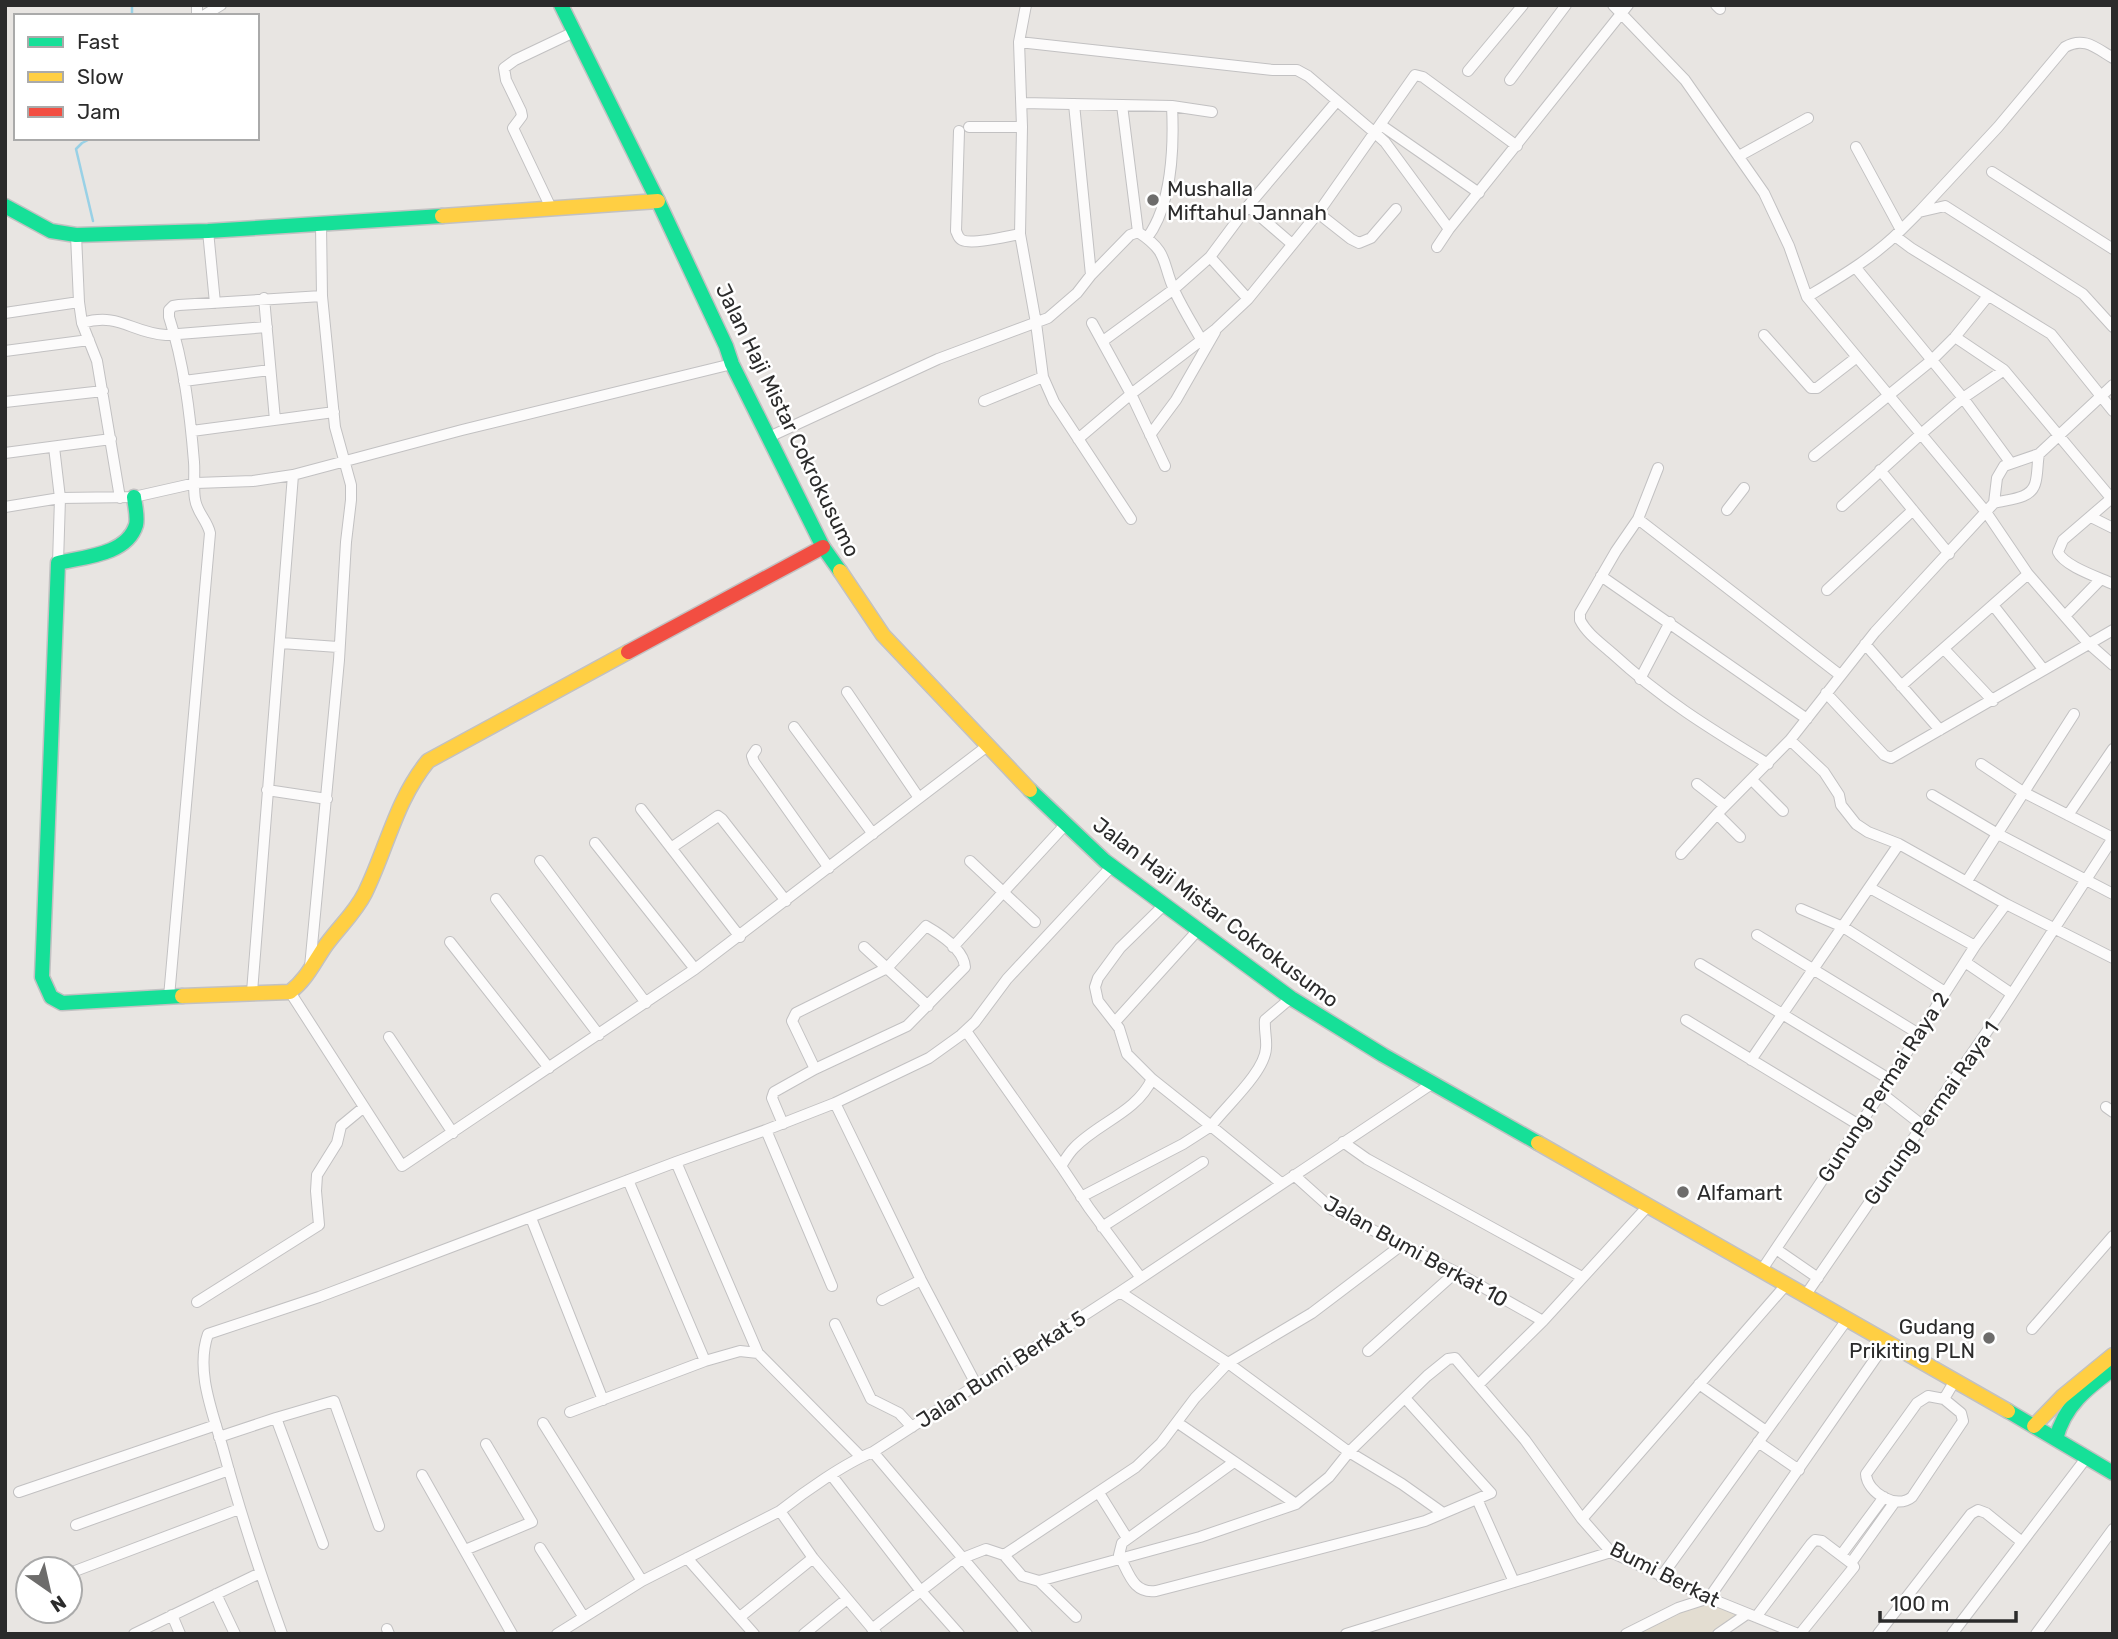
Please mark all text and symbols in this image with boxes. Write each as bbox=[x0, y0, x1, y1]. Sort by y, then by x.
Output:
legend bbox=[14, 14, 259, 140]
text: Fast bbox=[77, 29, 119, 54]
text: Slow bbox=[77, 64, 124, 89]
text: Jam bbox=[77, 99, 121, 124]
place label: Mushalla Miftahul Jannah bbox=[1167, 176, 1327, 225]
marker: Mushalla Miftahul Jannah bbox=[1145, 192, 1161, 208]
street label: Jalan Haji Mistar Cokrokusumo bbox=[711, 279, 865, 561]
street label: Jalan Haji Mistar Cokrokusumo bbox=[1088, 811, 1344, 1013]
street label: Gunung Permai Raya 2 bbox=[1812, 987, 1954, 1187]
street label: Gunung Permai Raya 1 bbox=[1858, 1016, 2004, 1210]
place label: Alfamart bbox=[1697, 1180, 1782, 1205]
marker: Alfamart bbox=[1675, 1184, 1691, 1200]
street label: Jalan Bumi Berkat 10 bbox=[1320, 1190, 1512, 1312]
street label: Jalan Bumi Berkat 5 bbox=[912, 1305, 1090, 1433]
place label: Gudang Prikiting PLN bbox=[1849, 1314, 1975, 1363]
marker: Gudang Prikiting PLN bbox=[1981, 1330, 1997, 1346]
street label: Bumi Berkat bbox=[1606, 1536, 1724, 1612]
north arrow bbox=[14, 1555, 84, 1625]
scale bar bbox=[1880, 1580, 2016, 1624]
text: N bbox=[46, 1590, 70, 1617]
text: 100 m bbox=[1890, 1591, 1949, 1616]

